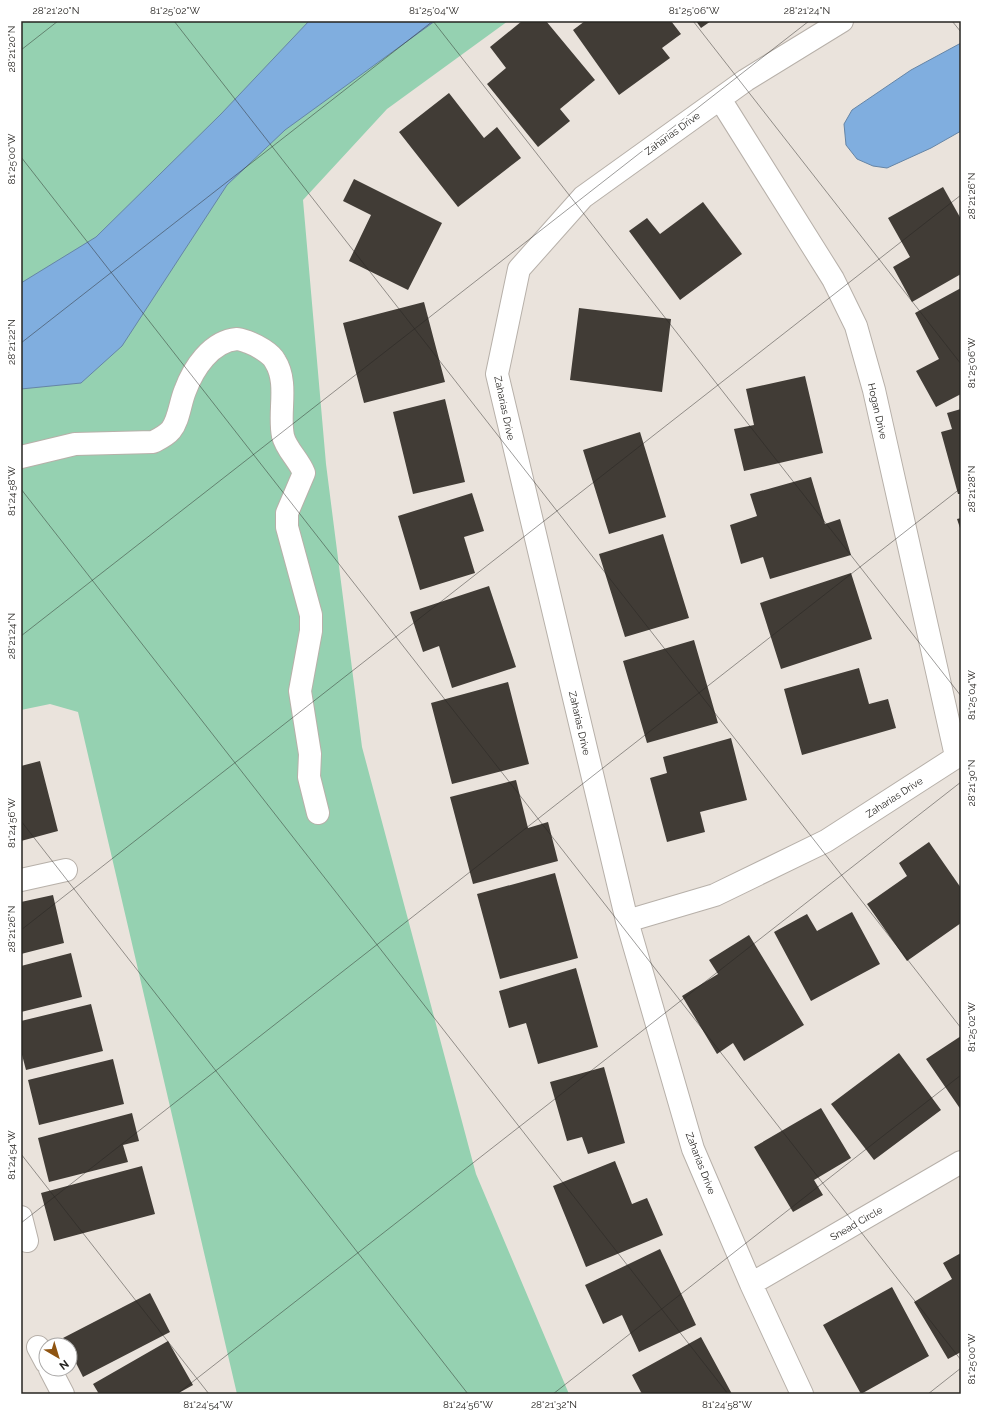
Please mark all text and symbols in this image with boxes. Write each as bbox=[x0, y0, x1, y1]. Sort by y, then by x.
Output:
text: 28°21'20"N bbox=[33, 5, 79, 16]
text: 81°25'02"W bbox=[150, 5, 200, 16]
text: 81°25'04"W bbox=[409, 5, 460, 16]
text: 81°25'06"W bbox=[669, 5, 720, 16]
text: 28°21'24"N bbox=[784, 5, 830, 16]
text: 28°21'20"N bbox=[6, 26, 17, 72]
street label: Zaharias Drive bbox=[643, 110, 702, 157]
text: 81°25'00"W bbox=[6, 133, 17, 184]
text: 28°21'26"N bbox=[966, 173, 977, 219]
text: 28°21'22"N bbox=[6, 319, 17, 365]
text: 81°25'06"W bbox=[966, 337, 977, 388]
street label: Zaharias Drive bbox=[492, 375, 517, 441]
street label: Hogan Drive bbox=[866, 382, 889, 440]
text: 81°24'58"W bbox=[6, 466, 17, 516]
text: 28°21'28"N bbox=[966, 466, 977, 512]
text: 28°21'24"N bbox=[6, 613, 17, 659]
text: 81°25'04"W bbox=[966, 669, 977, 720]
street label: Zaharias Drive bbox=[567, 690, 592, 756]
text: 28°21'30"N bbox=[966, 759, 977, 807]
street label: Zaharias Drive bbox=[864, 775, 925, 820]
text: 81°24'56"W bbox=[6, 798, 17, 848]
text: 28°21'26"N bbox=[6, 906, 17, 952]
text: 81°25'02"W bbox=[966, 1002, 977, 1052]
text: 81°24'54"W bbox=[6, 1130, 17, 1180]
street label: Zaharias Drive bbox=[684, 1131, 717, 1196]
street label: Snead Circle bbox=[828, 1204, 884, 1243]
text: 81°25'00"W bbox=[966, 1333, 977, 1384]
north arrow bbox=[38, 1337, 78, 1377]
text: N bbox=[57, 1357, 71, 1372]
text: 81°24'54"W bbox=[183, 1399, 233, 1410]
text: 81°24'56"W bbox=[443, 1399, 493, 1410]
text: 28°21'32"N bbox=[531, 1399, 577, 1410]
text: 81°24'58"W bbox=[702, 1399, 752, 1410]

